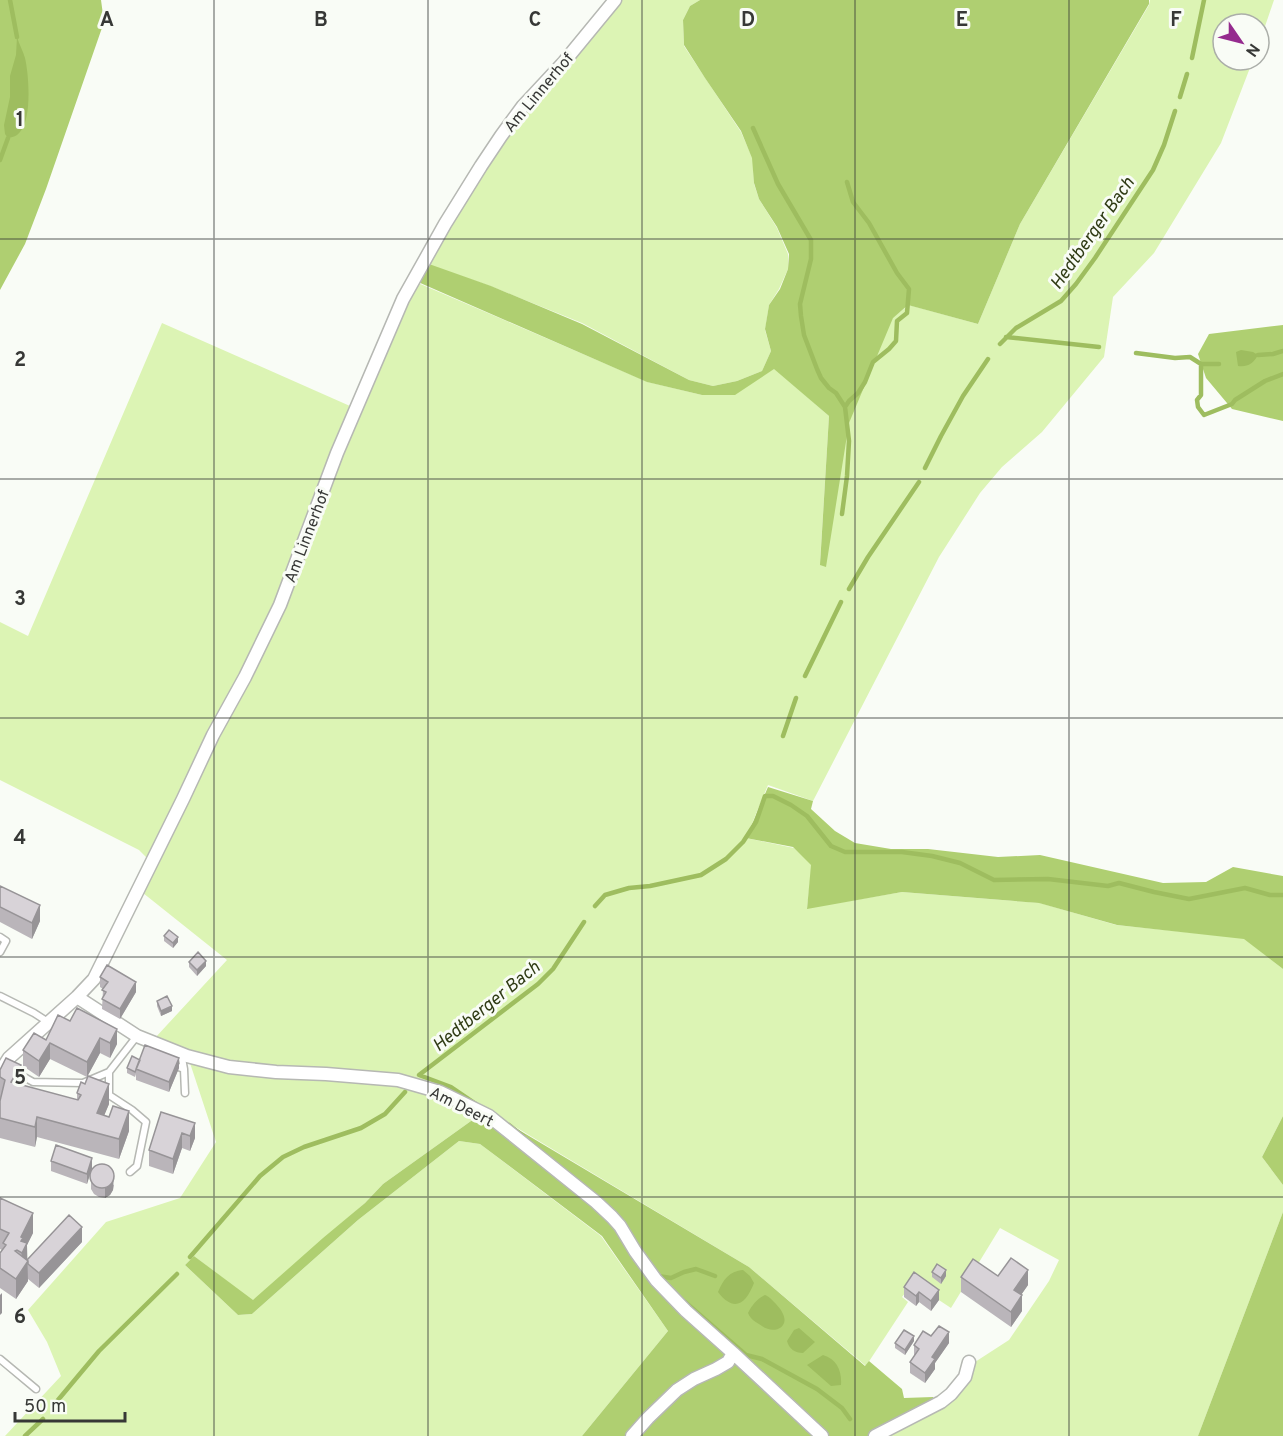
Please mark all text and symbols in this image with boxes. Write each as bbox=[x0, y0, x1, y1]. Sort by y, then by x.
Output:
text: A bbox=[100, 8, 114, 34]
text: B bbox=[314, 8, 328, 34]
text: C bbox=[529, 8, 541, 34]
text: D bbox=[741, 8, 755, 34]
text: E bbox=[956, 8, 968, 34]
text: F bbox=[1170, 8, 1182, 34]
north arrow bbox=[1211, 12, 1271, 72]
text: N bbox=[1240, 39, 1263, 60]
street label: Am Linnerhof bbox=[500, 49, 579, 137]
text: 1 bbox=[16, 108, 24, 134]
water label: Hedtberger Bach bbox=[1046, 173, 1141, 295]
text: 2 bbox=[14, 348, 26, 374]
street label: Am Linnerhof bbox=[281, 487, 335, 586]
text: 3 bbox=[14, 587, 26, 613]
text: 4 bbox=[14, 826, 26, 852]
water label: Hedtberger Bach bbox=[428, 956, 546, 1058]
text: 5 bbox=[14, 1066, 26, 1092]
street label: Am Deert bbox=[426, 1083, 496, 1132]
text: 6 bbox=[14, 1305, 26, 1331]
scale bar bbox=[15, 1385, 124, 1423]
text: 50 m bbox=[24, 1396, 66, 1419]

